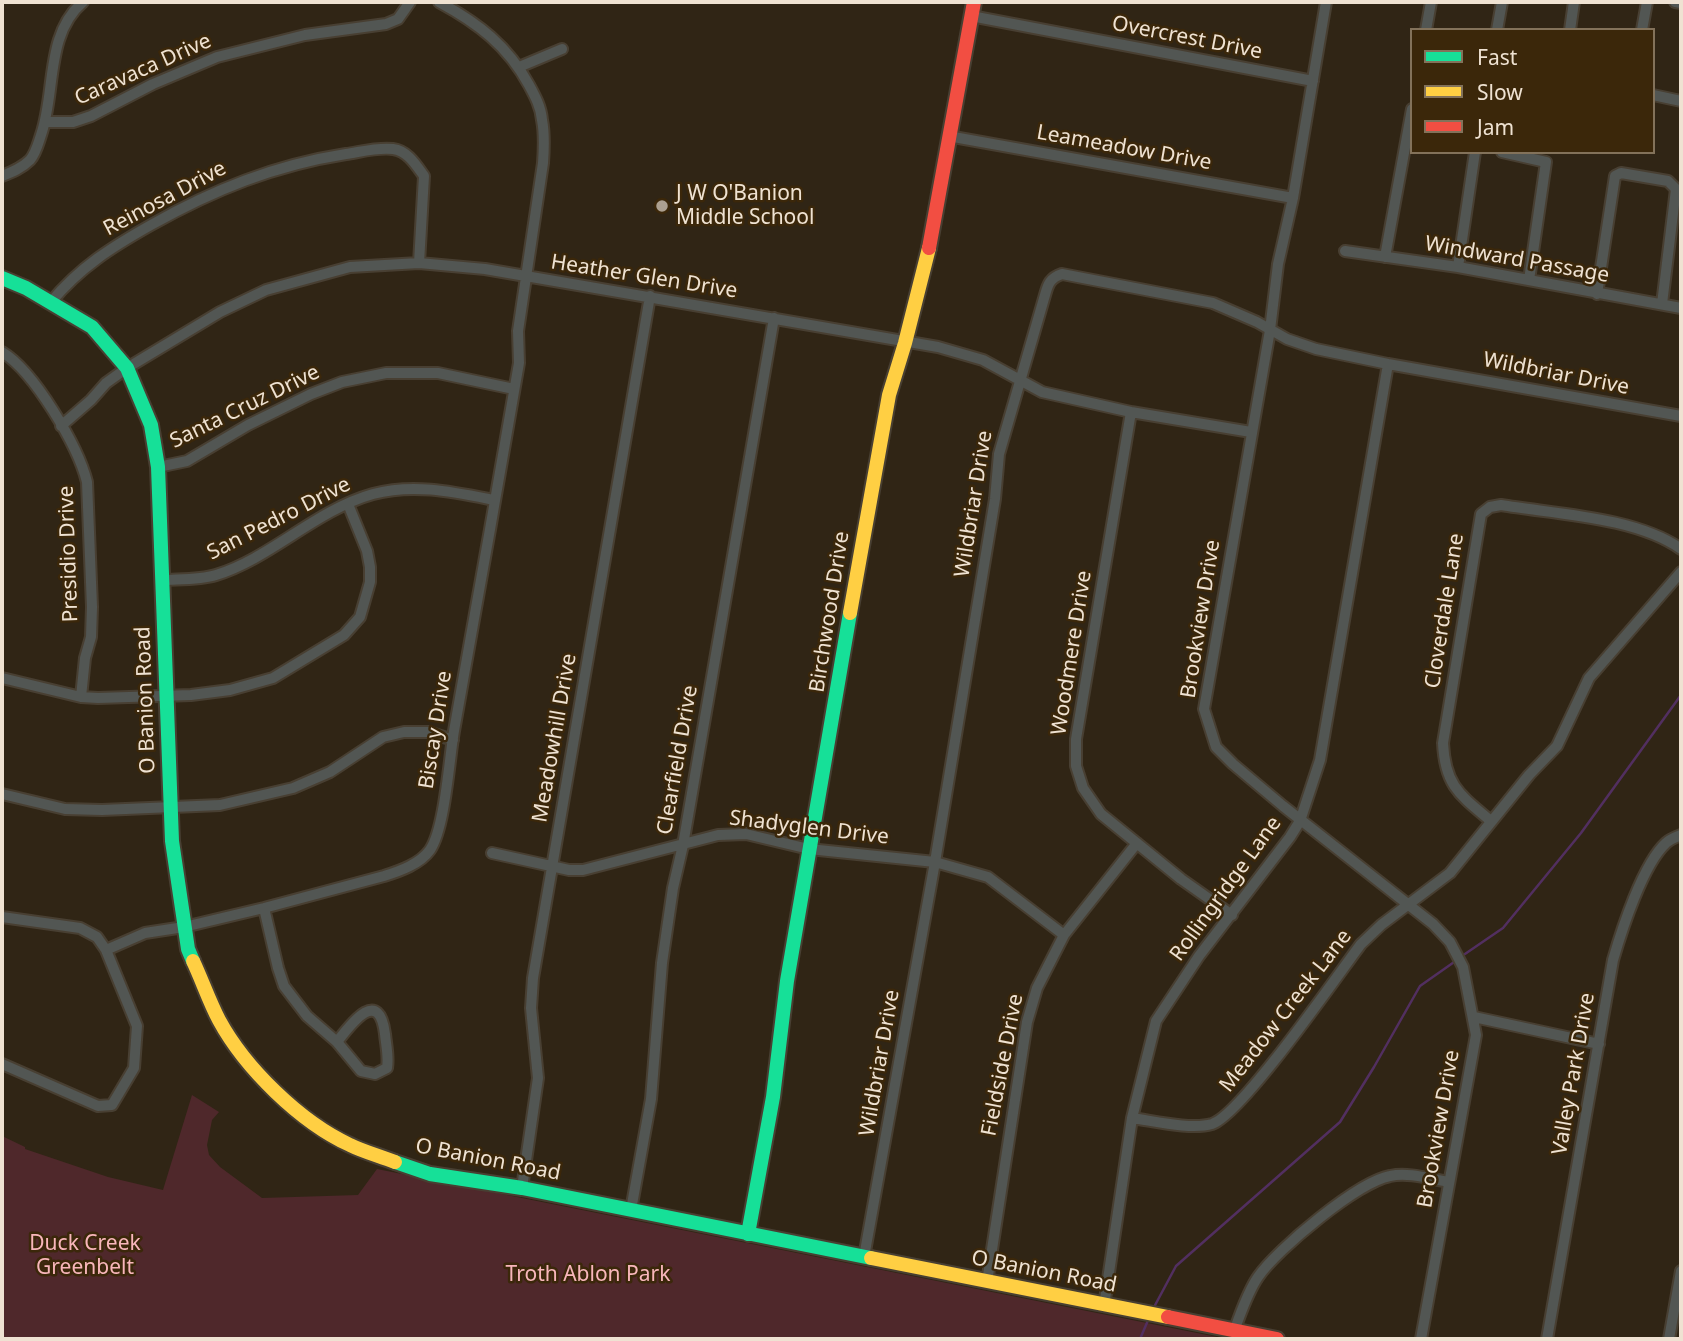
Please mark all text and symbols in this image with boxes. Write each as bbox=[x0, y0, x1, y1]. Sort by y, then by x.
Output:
street label: Overcrest Drive bbox=[1110, 11, 1264, 65]
legend bbox=[1410, 28, 1655, 154]
street label: Caravaca Drive bbox=[71, 29, 215, 111]
text: Fast bbox=[1477, 43, 1517, 71]
text: Slow bbox=[1477, 78, 1523, 106]
text: Jam bbox=[1477, 113, 1514, 141]
street label: Leameadow Drive bbox=[1035, 120, 1213, 176]
street label: Reinosa Drive bbox=[99, 156, 231, 242]
place label: J W O'Banion Middle School bbox=[676, 181, 814, 231]
marker: J W O'Banion Middle School bbox=[654, 198, 670, 214]
street label: Windward Passage bbox=[1423, 231, 1611, 289]
street label: Heather Glen Drive bbox=[549, 250, 739, 304]
street label: Wildbriar Drive bbox=[1481, 347, 1631, 401]
street label: Santa Cruz Drive bbox=[166, 360, 324, 454]
street label: Wildbriar Drive bbox=[950, 429, 998, 579]
street label: San Pedro Drive bbox=[203, 472, 355, 566]
street label: Presidio Drive bbox=[54, 485, 84, 623]
street label: Birchwood Drive bbox=[805, 530, 855, 694]
street label: Cloverdale Lane bbox=[1420, 532, 1470, 690]
street label: Brookview Drive bbox=[1176, 538, 1226, 700]
street label: Woodmere Drive bbox=[1047, 569, 1097, 737]
street label: O Banion Road bbox=[131, 626, 161, 774]
street label: Meadowhill Drive bbox=[528, 652, 582, 824]
street label: Biscay Drive bbox=[414, 669, 458, 791]
street label: Clearfield Drive bbox=[652, 683, 704, 837]
street label: Shadyglen Drive bbox=[728, 806, 890, 850]
street label: Rollingridge Lane bbox=[1165, 812, 1287, 966]
street label: Meadow Creek Lane bbox=[1215, 925, 1357, 1097]
street label: Wildbriar Drive bbox=[855, 988, 905, 1138]
street label: Valley Park Drive bbox=[1547, 991, 1601, 1157]
street label: Fieldside Drive bbox=[977, 992, 1029, 1138]
street label: Brookview Drive bbox=[1413, 1048, 1465, 1210]
street label: O Banion Road bbox=[413, 1134, 563, 1186]
park label: Duck Creek Greenbelt bbox=[29, 1231, 141, 1281]
street label: O Banion Road bbox=[969, 1246, 1119, 1298]
park label: Troth Ablon Park bbox=[506, 1262, 670, 1288]

